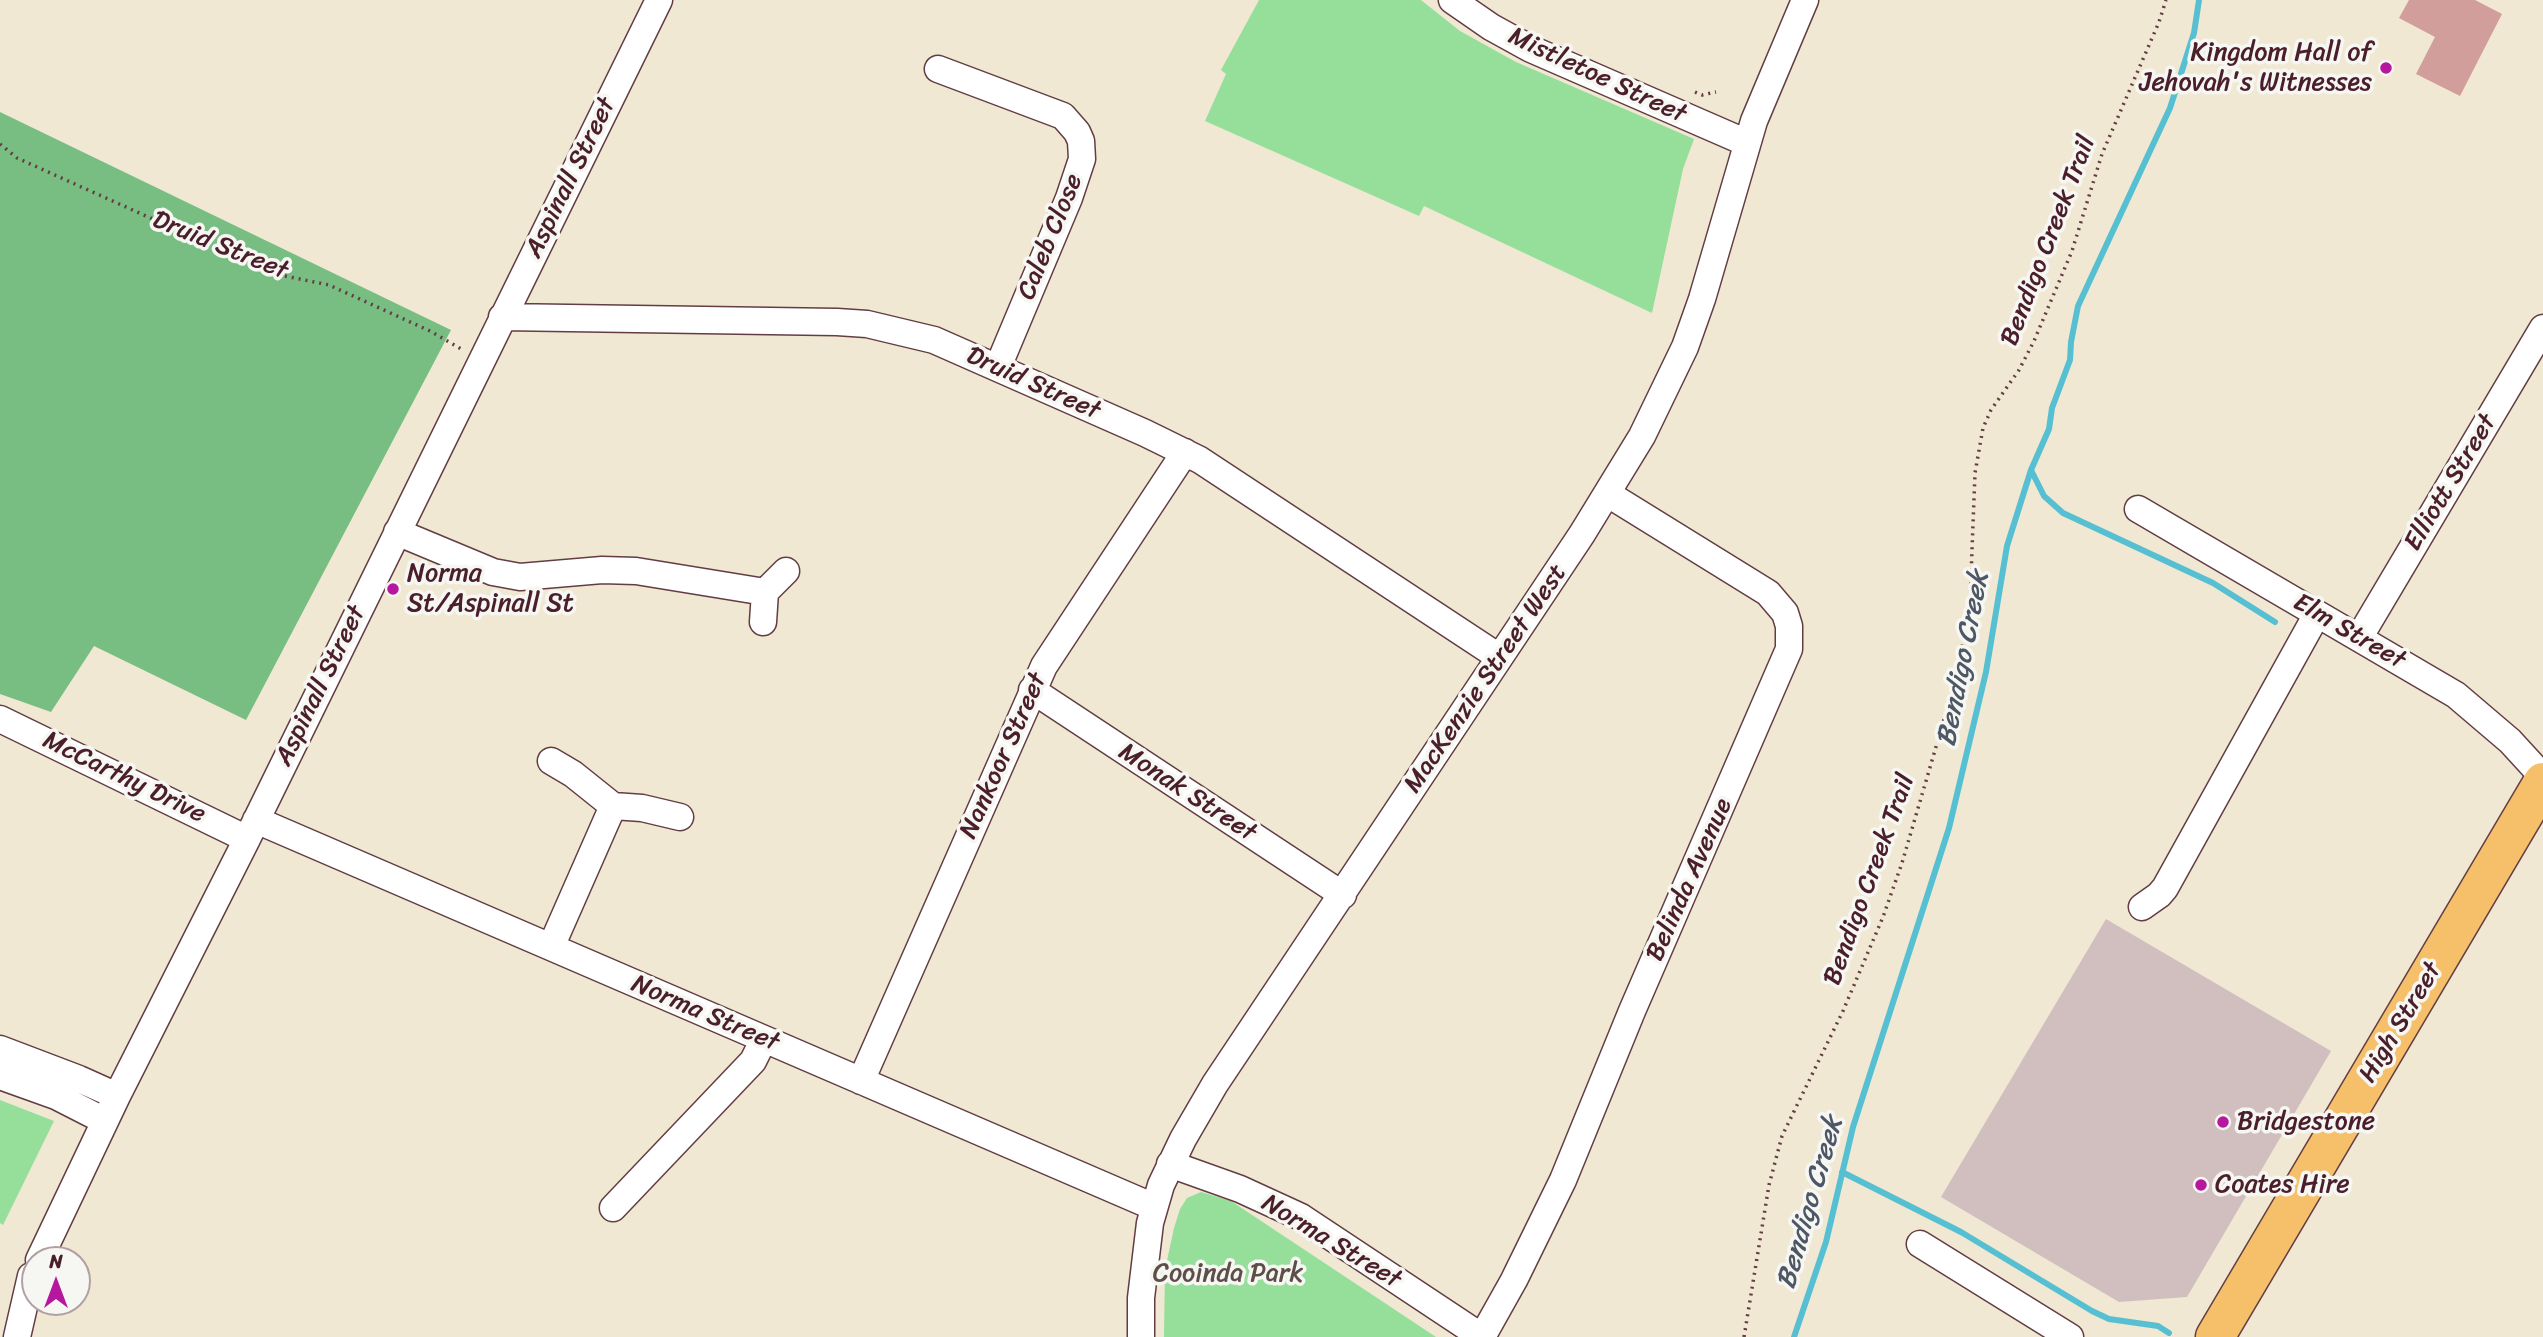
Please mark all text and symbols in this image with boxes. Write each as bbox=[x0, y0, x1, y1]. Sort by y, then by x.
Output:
street label: Mistletoe Street bbox=[1503, 21, 1691, 131]
place label: Kingdom Hall of Jehovah's Witnesses bbox=[2139, 37, 2372, 98]
marker: Kingdom Hall of Jehovah's Witnesses bbox=[2378, 60, 2394, 76]
street label: Aspinall Street bbox=[519, 93, 623, 263]
street label: Bendigo Creek Trail bbox=[1995, 132, 2103, 350]
street label: Caleb Close bbox=[1012, 170, 1090, 304]
street label: Druid Street bbox=[148, 205, 292, 287]
street label: Druid Street bbox=[961, 341, 1105, 427]
street label: Elliott Street bbox=[2398, 409, 2504, 557]
place label: Norma St/Aspinall St bbox=[407, 558, 574, 620]
street label: MacKenzie Street West bbox=[1398, 559, 1574, 799]
water label: Bendigo Creek bbox=[1931, 569, 1997, 749]
marker: Norma St/Aspinall St bbox=[385, 581, 401, 597]
street label: Elm Street bbox=[2287, 587, 2411, 677]
street label: Aspinall Street bbox=[269, 601, 373, 771]
street label: Nankoor Street bbox=[954, 668, 1054, 844]
street label: McCarthy Drive bbox=[37, 725, 211, 831]
street label: Monak Street bbox=[1112, 737, 1262, 849]
street label: Bendigo Creek Trail bbox=[1817, 770, 1923, 990]
street label: Belinda Avenue bbox=[1640, 794, 1740, 966]
street label: High Street bbox=[2353, 957, 2449, 1089]
street label: Norma Street bbox=[627, 969, 783, 1059]
place label: Bridgestone bbox=[2237, 1106, 2375, 1138]
water label: Bendigo Creek bbox=[1770, 1113, 1852, 1293]
marker: Bridgestone bbox=[2215, 1114, 2231, 1130]
place label: Coates Hire bbox=[2215, 1169, 2350, 1201]
marker: Coates Hire bbox=[2193, 1177, 2209, 1193]
street label: Norma Street bbox=[1256, 1188, 1406, 1296]
text: N bbox=[49, 1245, 63, 1278]
north arrow bbox=[21, 1246, 91, 1316]
park label: Cooinda Park bbox=[1153, 1258, 1303, 1290]

